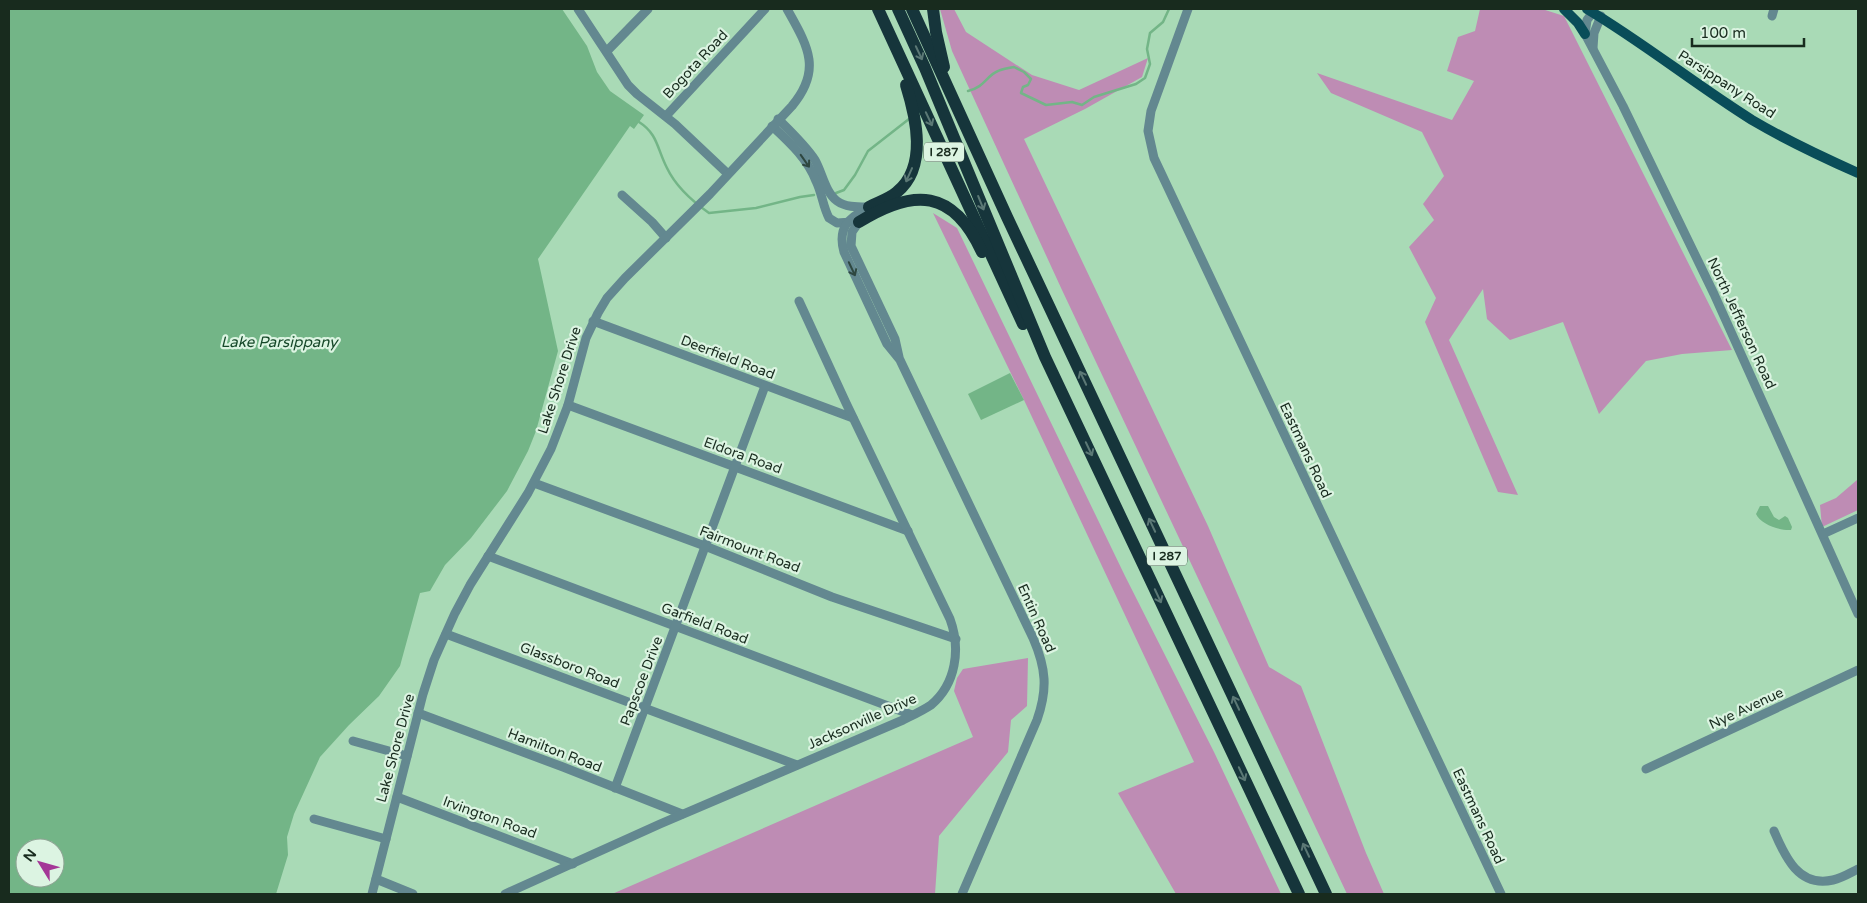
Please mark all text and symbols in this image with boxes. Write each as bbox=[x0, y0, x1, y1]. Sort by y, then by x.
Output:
scale bar bbox=[1692, 15, 1804, 47]
text: 100 m bbox=[1700, 24, 1746, 42]
street label: Bogota Road bbox=[659, 27, 731, 102]
one-way arrow bbox=[914, 45, 924, 60]
street label: Parsippany Road bbox=[1675, 47, 1779, 122]
one-way arrow bbox=[925, 112, 935, 127]
road number: I 287 bbox=[924, 142, 964, 162]
one-way arrow bbox=[800, 154, 810, 168]
one-way arrow bbox=[903, 167, 913, 182]
one-way arrow bbox=[977, 195, 987, 210]
street label: North Jefferson Road bbox=[1704, 255, 1780, 392]
one-way arrow bbox=[848, 261, 857, 276]
street label: Lake Shore Drive bbox=[534, 324, 585, 436]
street label: Deerfield Road bbox=[678, 332, 777, 383]
water label: Lake Parsippany bbox=[221, 333, 339, 351]
one-way arrow bbox=[1078, 370, 1088, 385]
street label: Eastmans Road bbox=[1276, 400, 1335, 501]
street label: Eldora Road bbox=[701, 433, 784, 477]
one-way arrow bbox=[1084, 441, 1094, 456]
one-way arrow bbox=[1147, 517, 1157, 532]
street label: Fairmount Road bbox=[697, 522, 803, 577]
road number: I 287 bbox=[1147, 546, 1187, 566]
street label: Entin Road bbox=[1014, 581, 1059, 655]
one-way arrow bbox=[1154, 588, 1163, 603]
street label: Garfield Road bbox=[659, 599, 751, 648]
street label: Papscoe Drive bbox=[617, 634, 666, 728]
street label: Glassboro Road bbox=[518, 639, 622, 692]
street label: Nye Avenue bbox=[1706, 684, 1786, 733]
street label: Jacksonville Drive bbox=[805, 690, 919, 753]
street label: Lake Shore Drive bbox=[373, 692, 418, 804]
one-way arrow bbox=[1231, 696, 1241, 711]
street label: Hamilton Road bbox=[505, 725, 604, 776]
street label: Eastmans Road bbox=[1449, 766, 1508, 867]
one-way arrow bbox=[1238, 767, 1248, 782]
street label: Irvington Road bbox=[441, 793, 539, 842]
north arrow bbox=[15, 838, 65, 888]
one-way arrow bbox=[1300, 843, 1310, 858]
text: N bbox=[20, 846, 40, 865]

